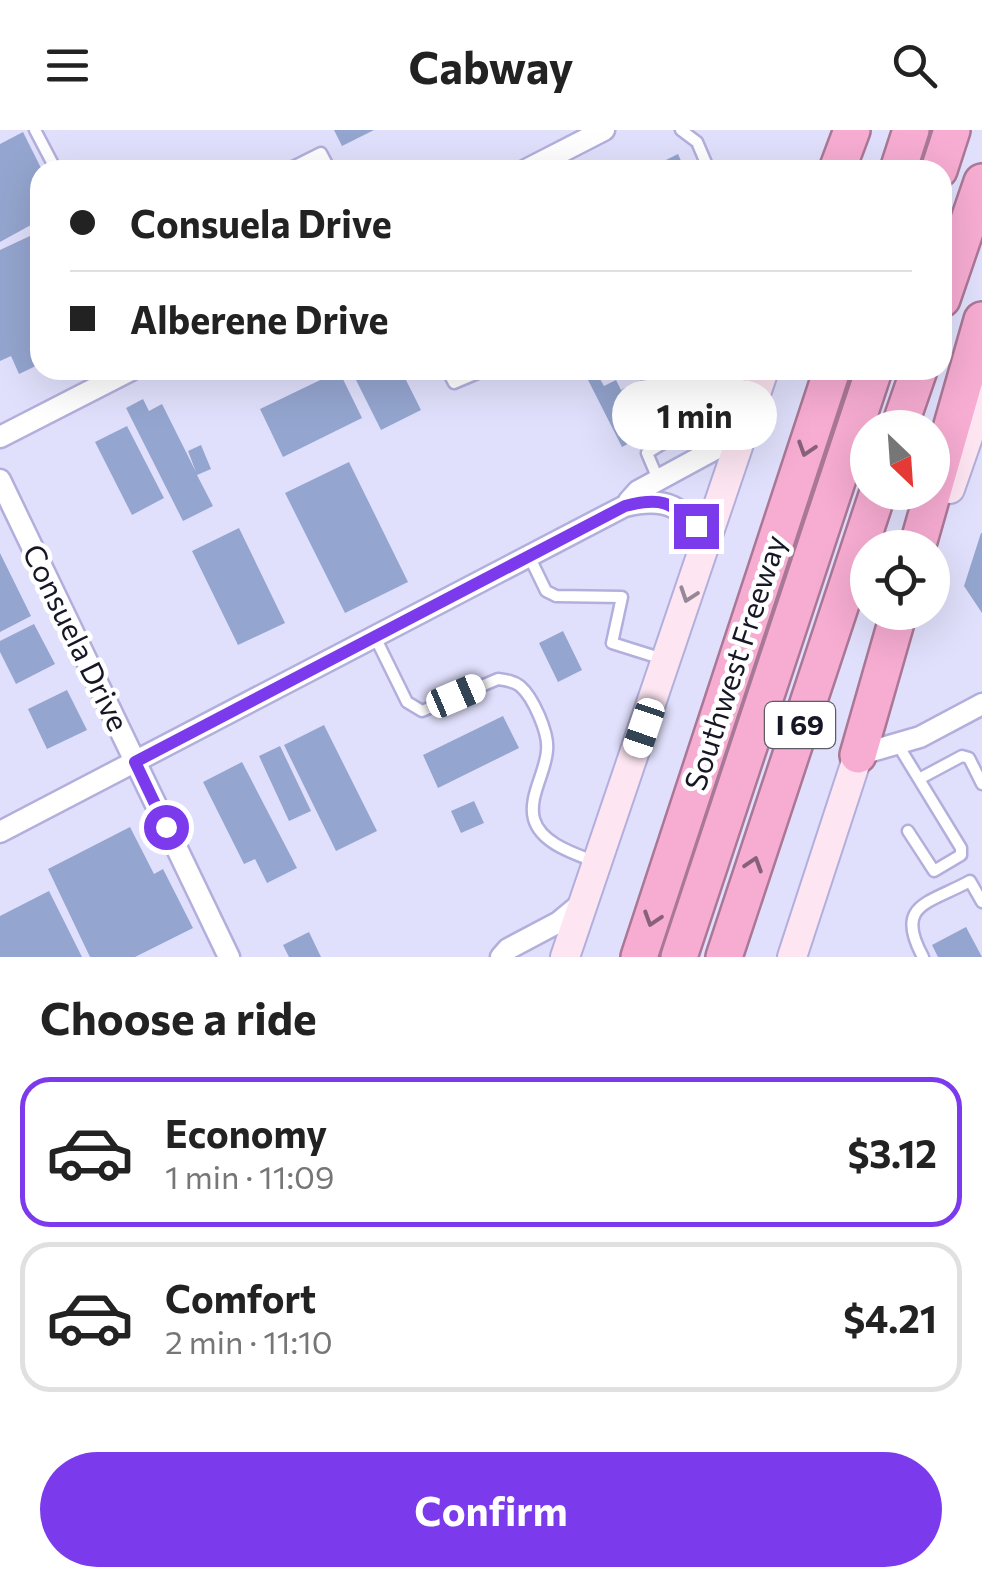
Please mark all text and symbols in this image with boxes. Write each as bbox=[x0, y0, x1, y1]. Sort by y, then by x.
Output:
icon: menu bbox=[40, 38, 95, 93]
text: Cabway bbox=[408, 38, 574, 93]
icon: search bbox=[887, 38, 942, 93]
text: Consuela Drive bbox=[130, 199, 392, 246]
text: Alberene Drive bbox=[130, 295, 389, 342]
callout: 1 min bbox=[614, 381, 778, 451]
text: 1 min bbox=[657, 395, 732, 435]
north arrow bbox=[850, 410, 950, 510]
map controls bbox=[850, 410, 950, 630]
one-way arrow bbox=[798, 439, 818, 456]
route end bbox=[674, 504, 719, 549]
street label: Southwest Freeway bbox=[675, 530, 792, 795]
button: locate bbox=[850, 530, 950, 630]
street label: Consuela Drive bbox=[16, 537, 138, 736]
one-way arrow bbox=[679, 585, 700, 603]
car bbox=[423, 670, 489, 722]
car bbox=[620, 695, 668, 761]
road number: I 69 bbox=[765, 702, 835, 748]
route start bbox=[144, 805, 189, 850]
one-way arrow bbox=[743, 857, 763, 874]
one-way arrow bbox=[643, 910, 663, 927]
text: Choose a ride bbox=[40, 989, 317, 1044]
icon: car bbox=[45, 1107, 135, 1197]
text: Economy bbox=[165, 1109, 327, 1156]
text: $3.12 bbox=[847, 1129, 937, 1176]
text: 1 min · 11:09 bbox=[165, 1156, 334, 1196]
icon: car bbox=[45, 1272, 135, 1362]
text: Comfort bbox=[165, 1274, 316, 1321]
text: $4.21 bbox=[843, 1294, 937, 1341]
text: 2 min · 11:10 bbox=[165, 1321, 333, 1361]
button: Confirm bbox=[40, 1452, 942, 1567]

